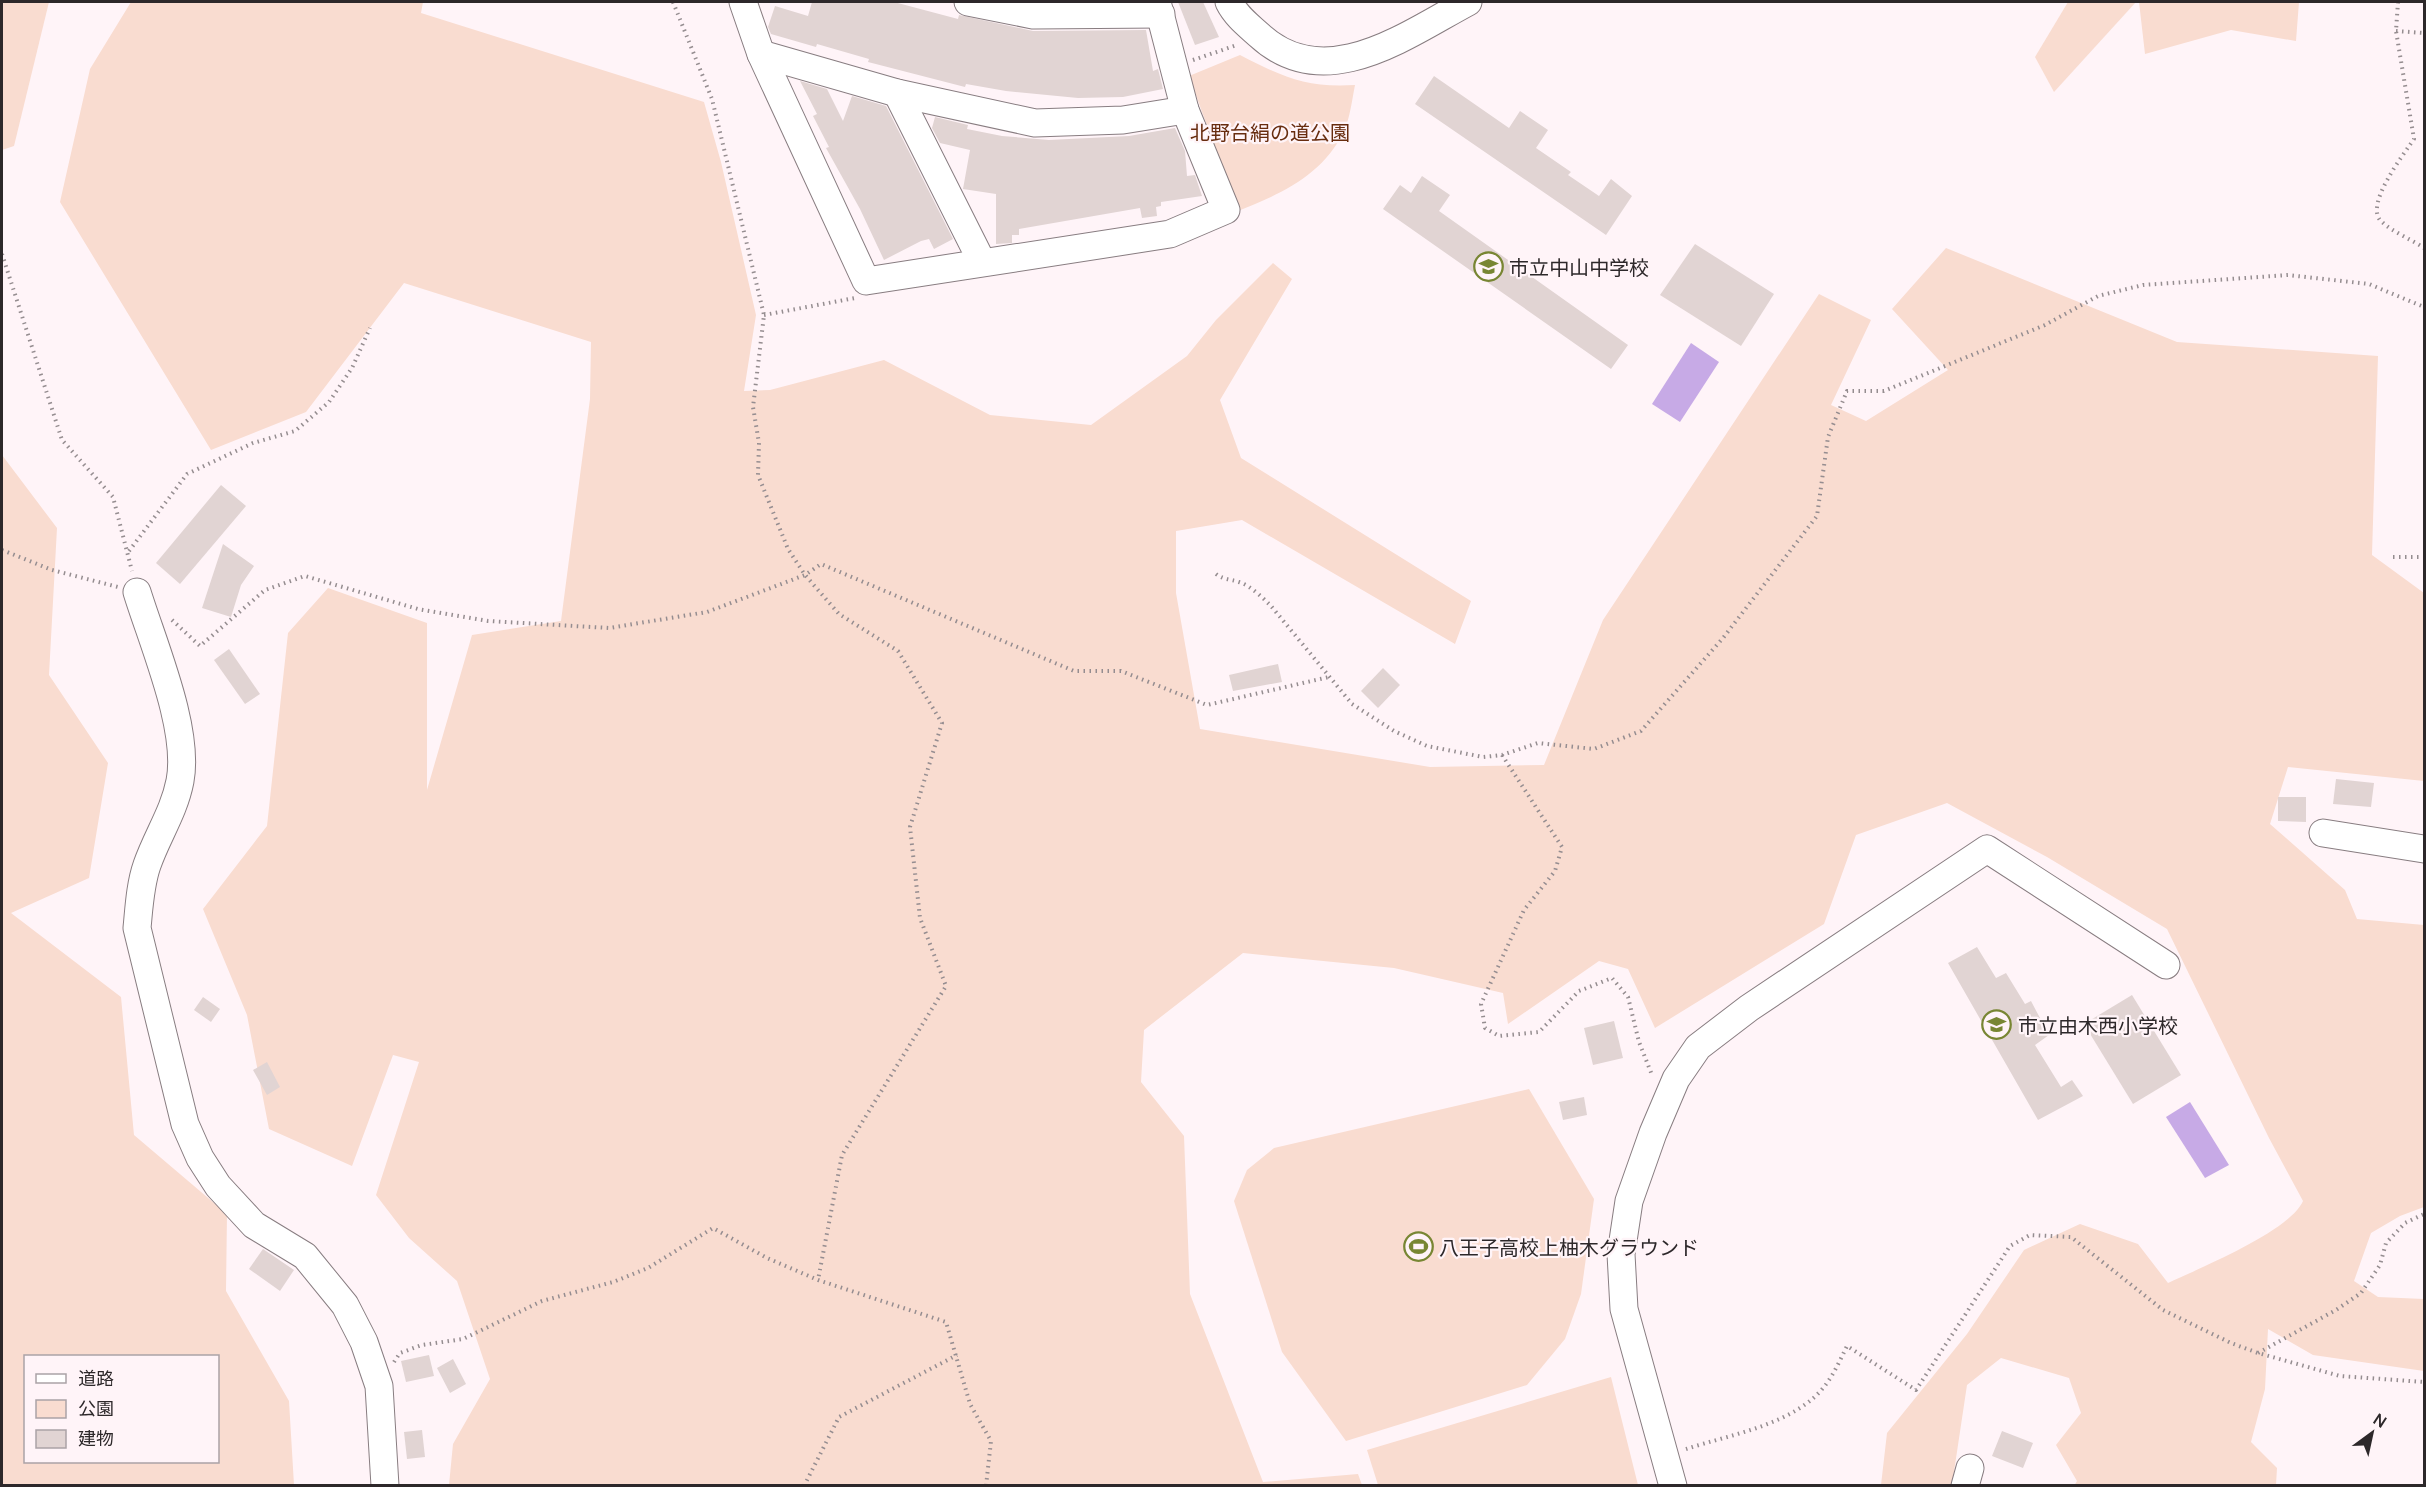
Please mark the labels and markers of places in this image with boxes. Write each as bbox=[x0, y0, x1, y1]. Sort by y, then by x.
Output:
school or university icon: 市立中山中学校 bbox=[1472, 251, 1504, 283]
place label: 市立中山中学校 bbox=[1509, 254, 1649, 281]
school or university icon: 市立由木西小学校 bbox=[1981, 1009, 2013, 1041]
place label: 市立由木西小学校 bbox=[2018, 1012, 2178, 1039]
sports icon: 八王子高校上柚木グラウンド bbox=[1402, 1231, 1434, 1263]
place label: 八王子高校上柚木グラウンド bbox=[1439, 1234, 1699, 1261]

